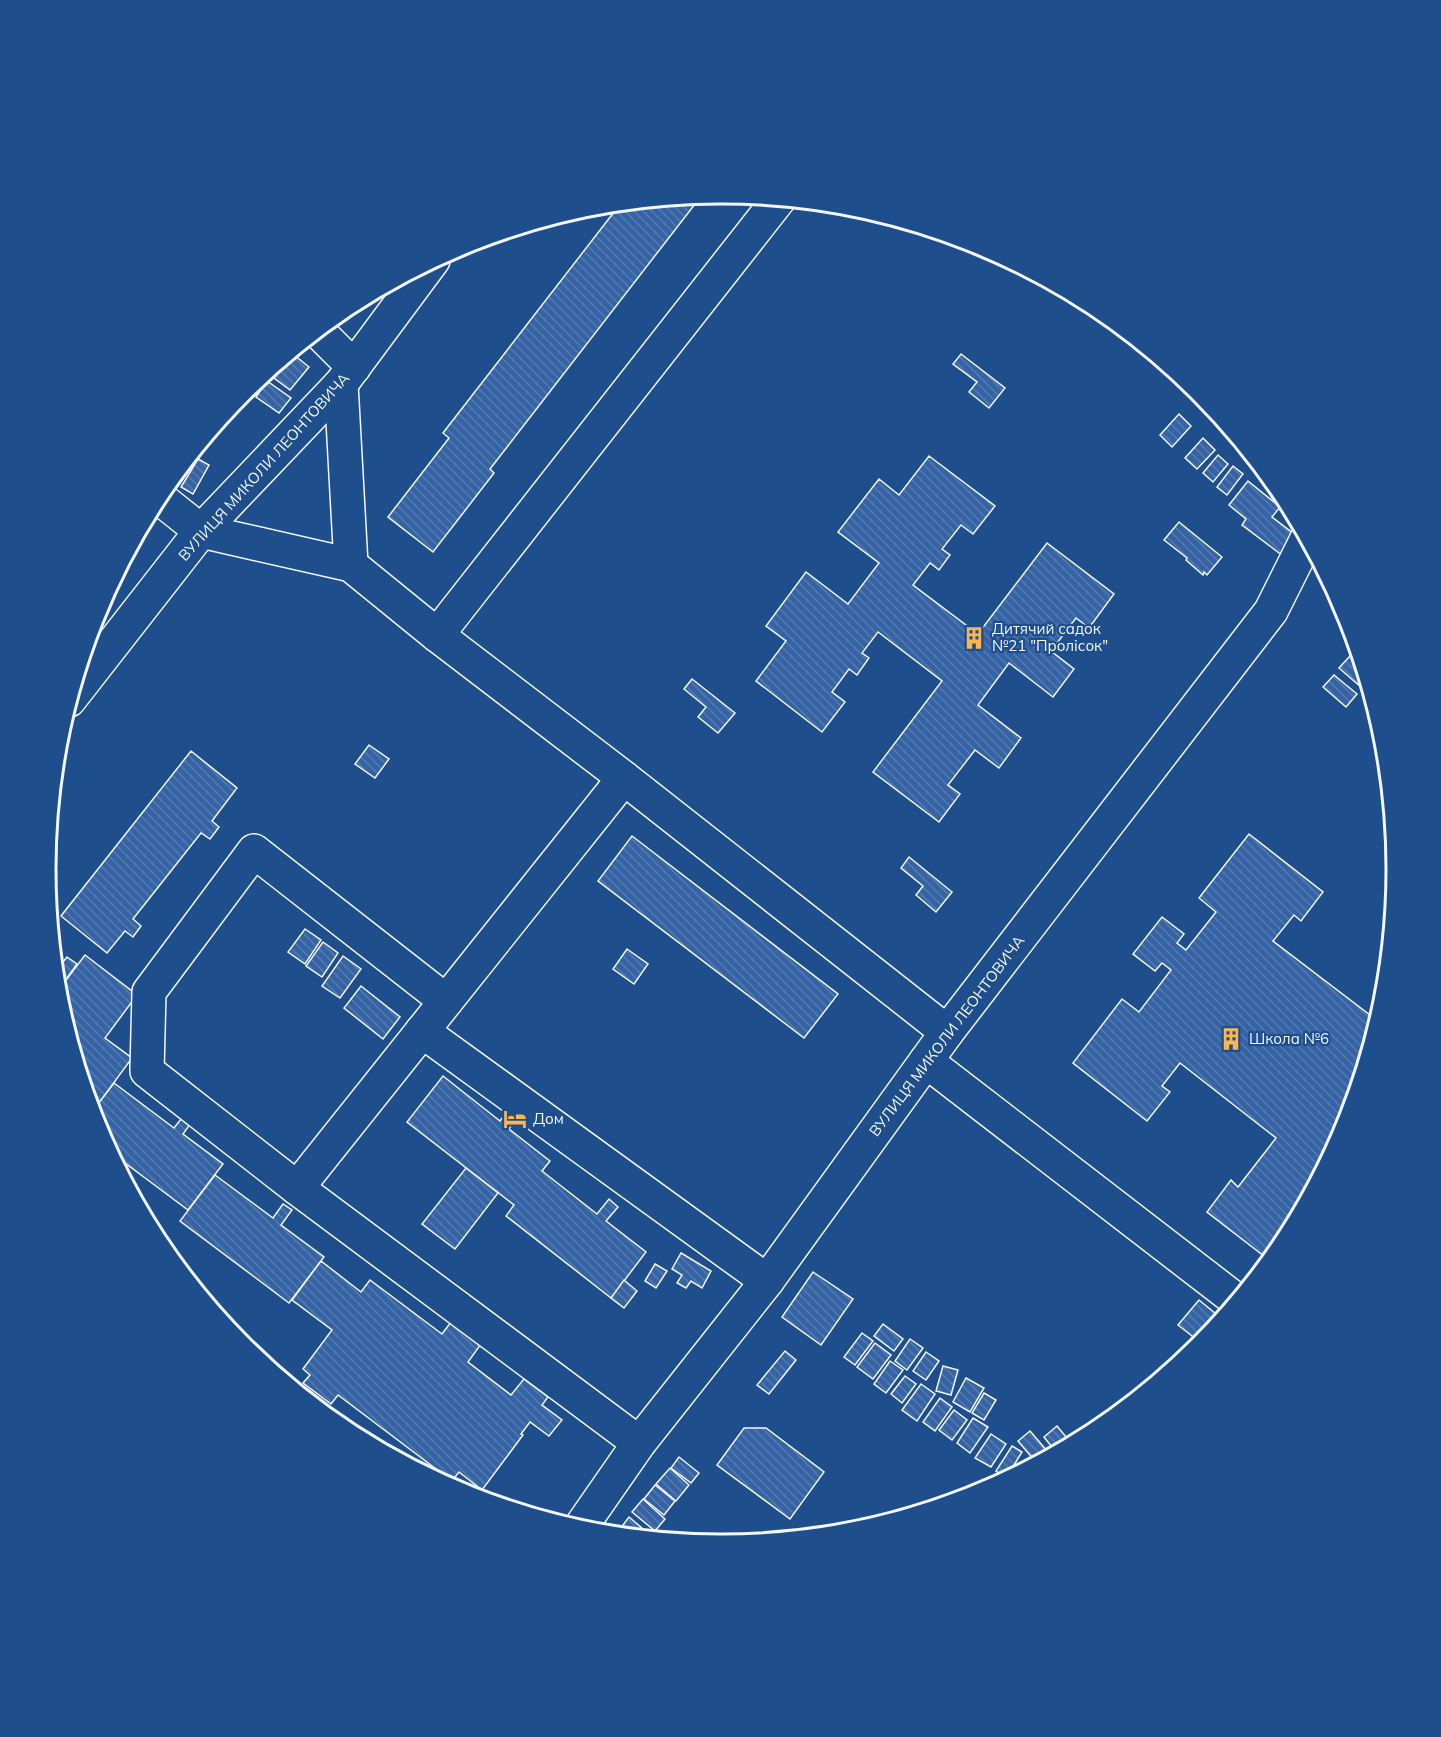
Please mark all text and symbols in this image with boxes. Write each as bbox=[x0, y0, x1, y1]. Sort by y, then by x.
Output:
street label: ВУЛИЦЯ МИКОЛИ ЛЕОНТОВИЧА bbox=[174, 369, 353, 565]
place label: Дитячий садок №21 "Пролісок" bbox=[992, 619, 1108, 655]
building icon: Дитячий садок №21 "Пролісок" bbox=[961, 625, 987, 651]
street label: ВУЛИЦЯ МИКОЛИ ЛЕОНТОВИЧА bbox=[865, 931, 1028, 1140]
building icon: Школа №6 bbox=[1218, 1026, 1244, 1052]
place label: Школа №6 bbox=[1249, 1029, 1329, 1048]
hotel icon: Дом bbox=[502, 1106, 528, 1132]
place label: Дом bbox=[533, 1109, 564, 1128]

